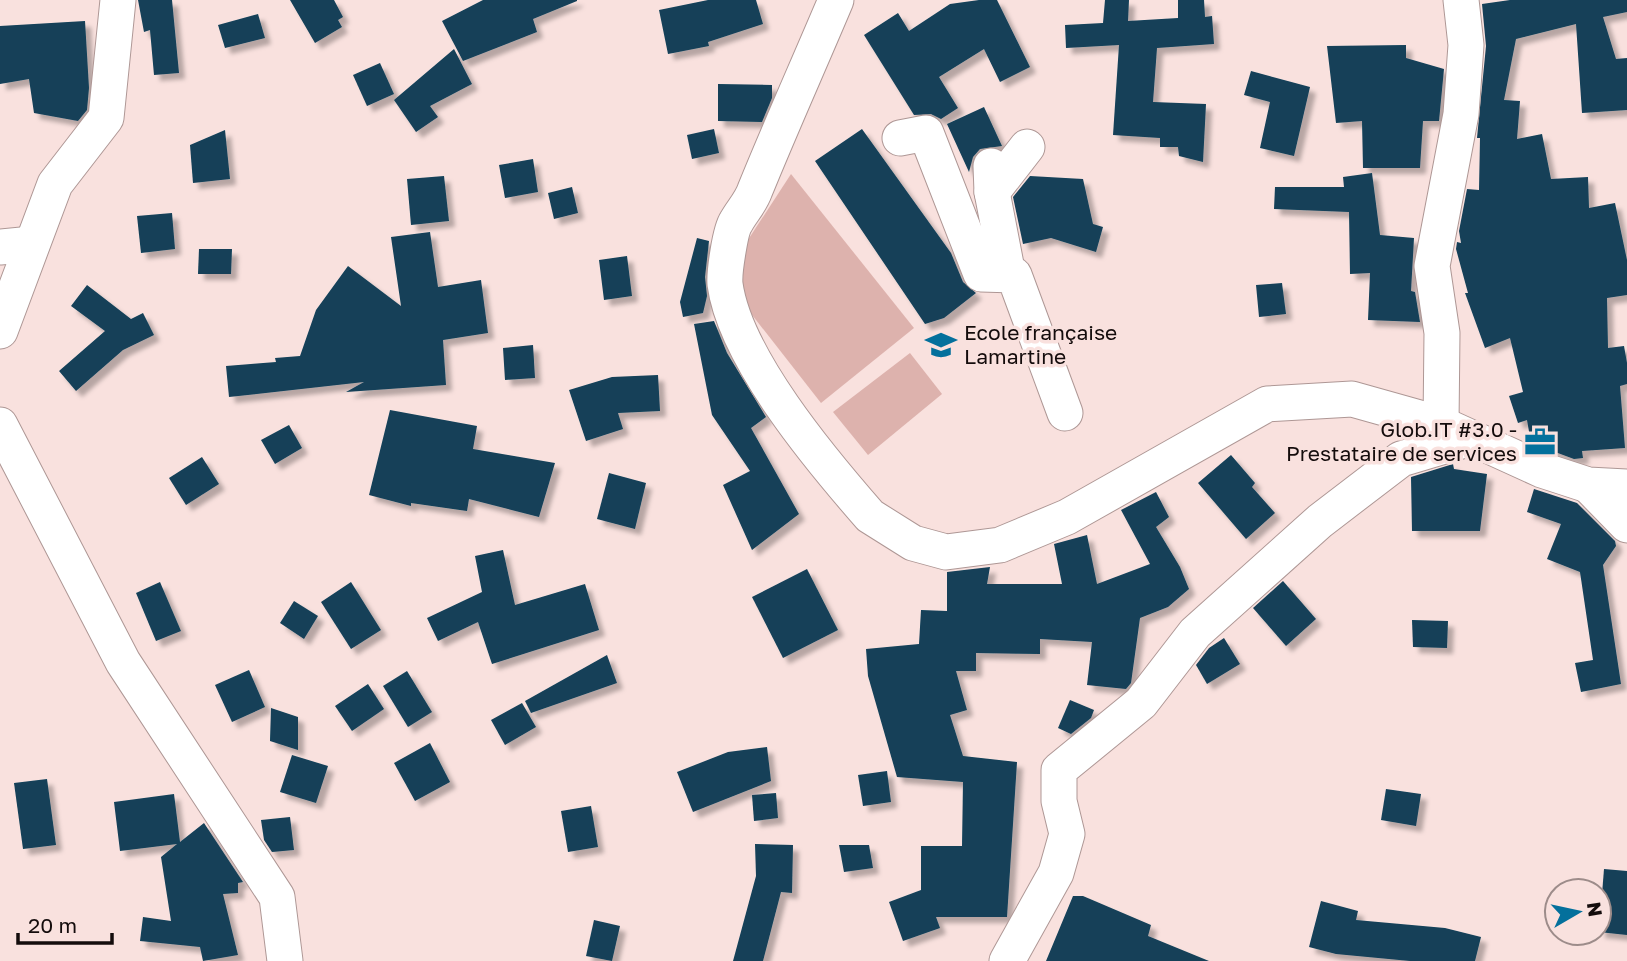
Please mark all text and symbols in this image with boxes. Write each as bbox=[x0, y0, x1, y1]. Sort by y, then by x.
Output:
place label: Ecole française Lamartine bbox=[964, 319, 1117, 369]
school or university icon: Ecole française Lamartine bbox=[924, 328, 958, 362]
place label: Glob.IT #3.0 - Prestataire de services bbox=[1286, 416, 1517, 466]
office icon: Glob.IT #3.0 - Prestataire de services bbox=[1523, 425, 1557, 459]
north arrow bbox=[1543, 877, 1613, 947]
text: N bbox=[1583, 900, 1608, 918]
scale bar bbox=[18, 902, 112, 946]
text: 20 m bbox=[28, 912, 77, 938]

